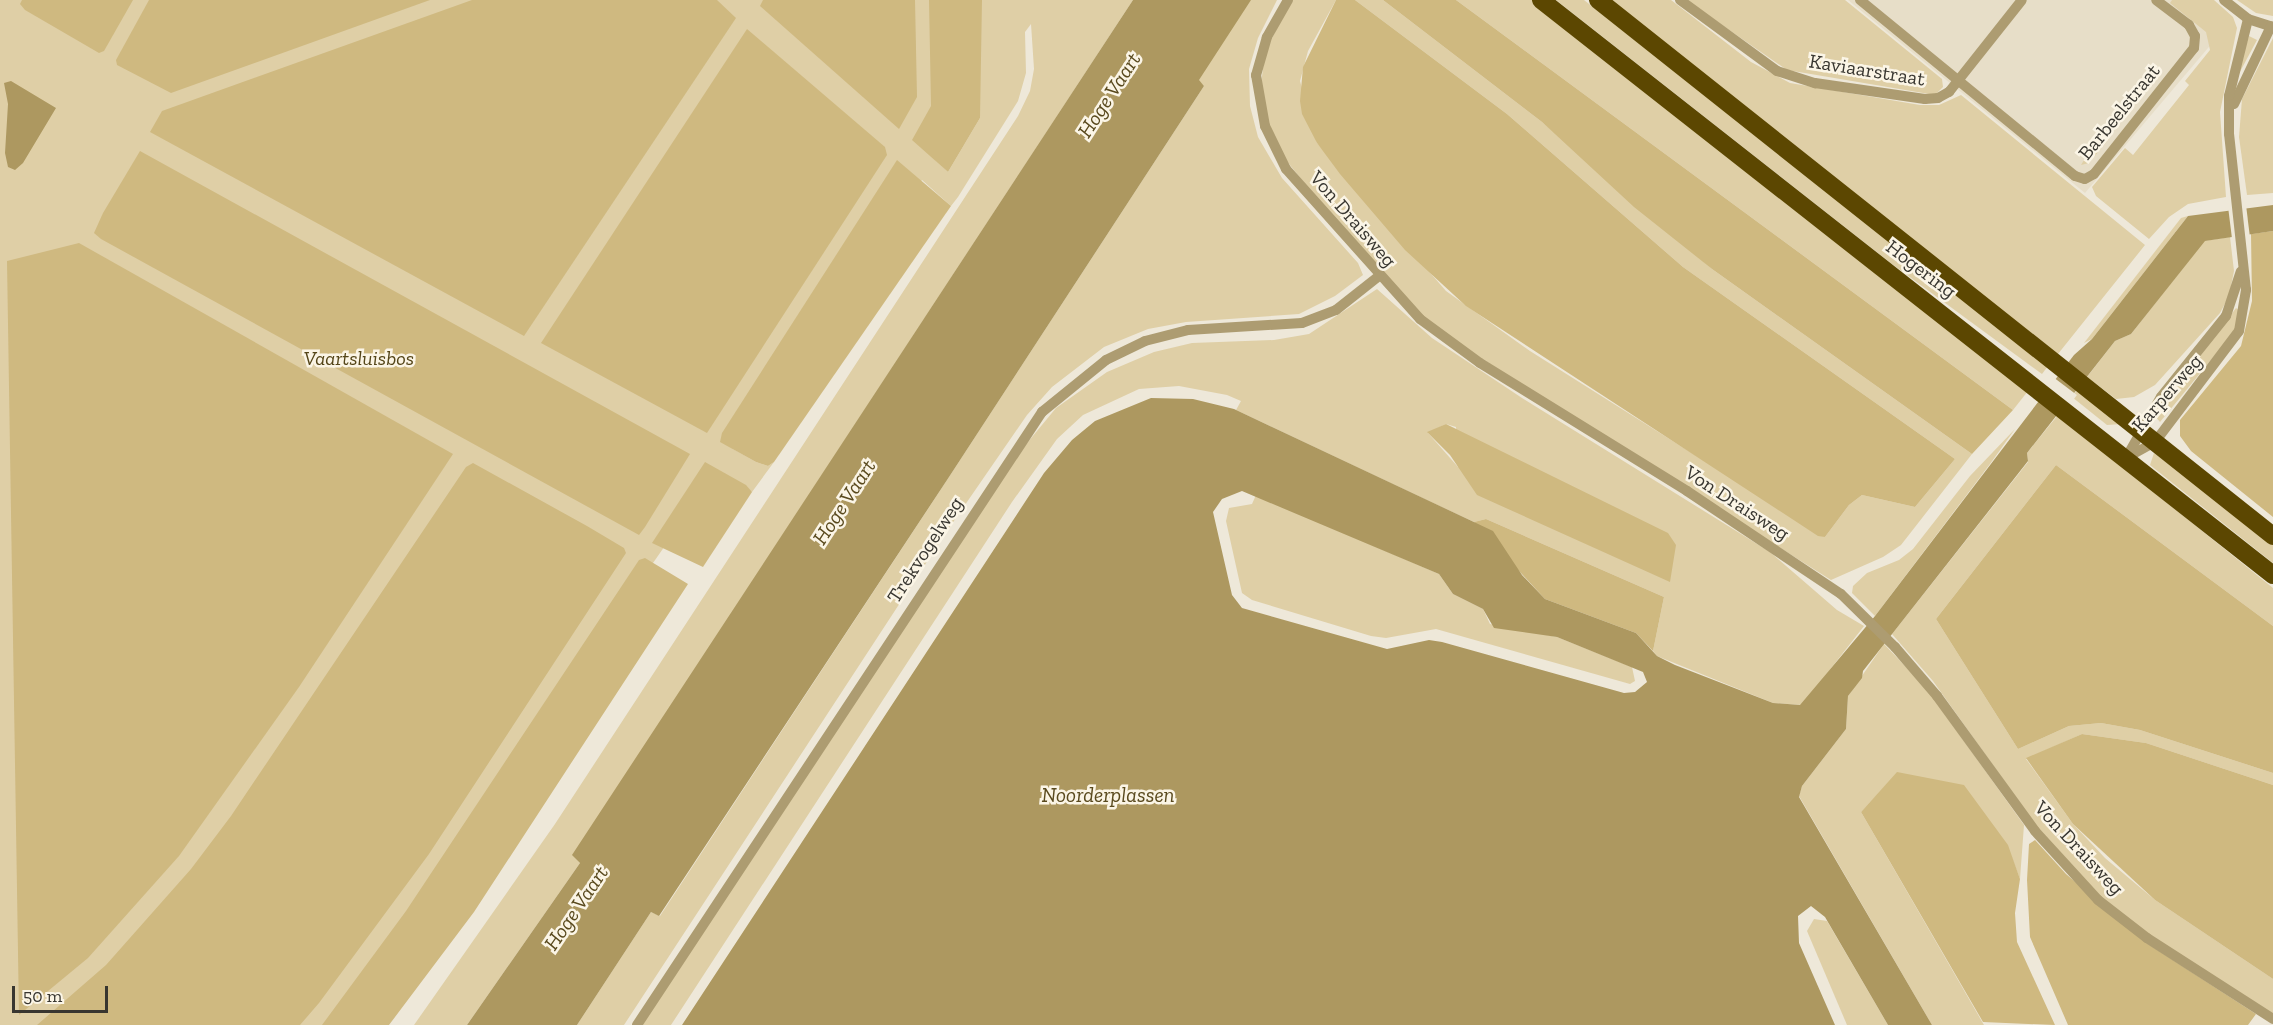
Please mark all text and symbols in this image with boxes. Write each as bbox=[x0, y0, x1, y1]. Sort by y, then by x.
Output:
water label: Hoge Vaart bbox=[1072, 47, 1146, 143]
street label: Kaviaarstraat bbox=[1807, 49, 1927, 91]
street label: Barbeelstraat bbox=[2073, 59, 2165, 165]
street label: Von Draisweg bbox=[1305, 166, 1401, 272]
street label: Hogering bbox=[1881, 235, 1961, 303]
park label: Vaartsluisbos bbox=[304, 346, 414, 370]
street label: Karperweg bbox=[2127, 349, 2207, 437]
water label: Hoge Vaart bbox=[807, 454, 881, 550]
street label: Von Draisweg bbox=[1680, 460, 1794, 546]
street label: Trekvogelweg bbox=[882, 493, 968, 607]
water label: Noorderplassen bbox=[1041, 782, 1175, 808]
street label: Von Draisweg bbox=[2029, 796, 2129, 900]
water label: Hoge Vaart bbox=[538, 861, 614, 955]
scale bar bbox=[15, 974, 111, 1012]
text: 50 m bbox=[23, 985, 62, 1007]

